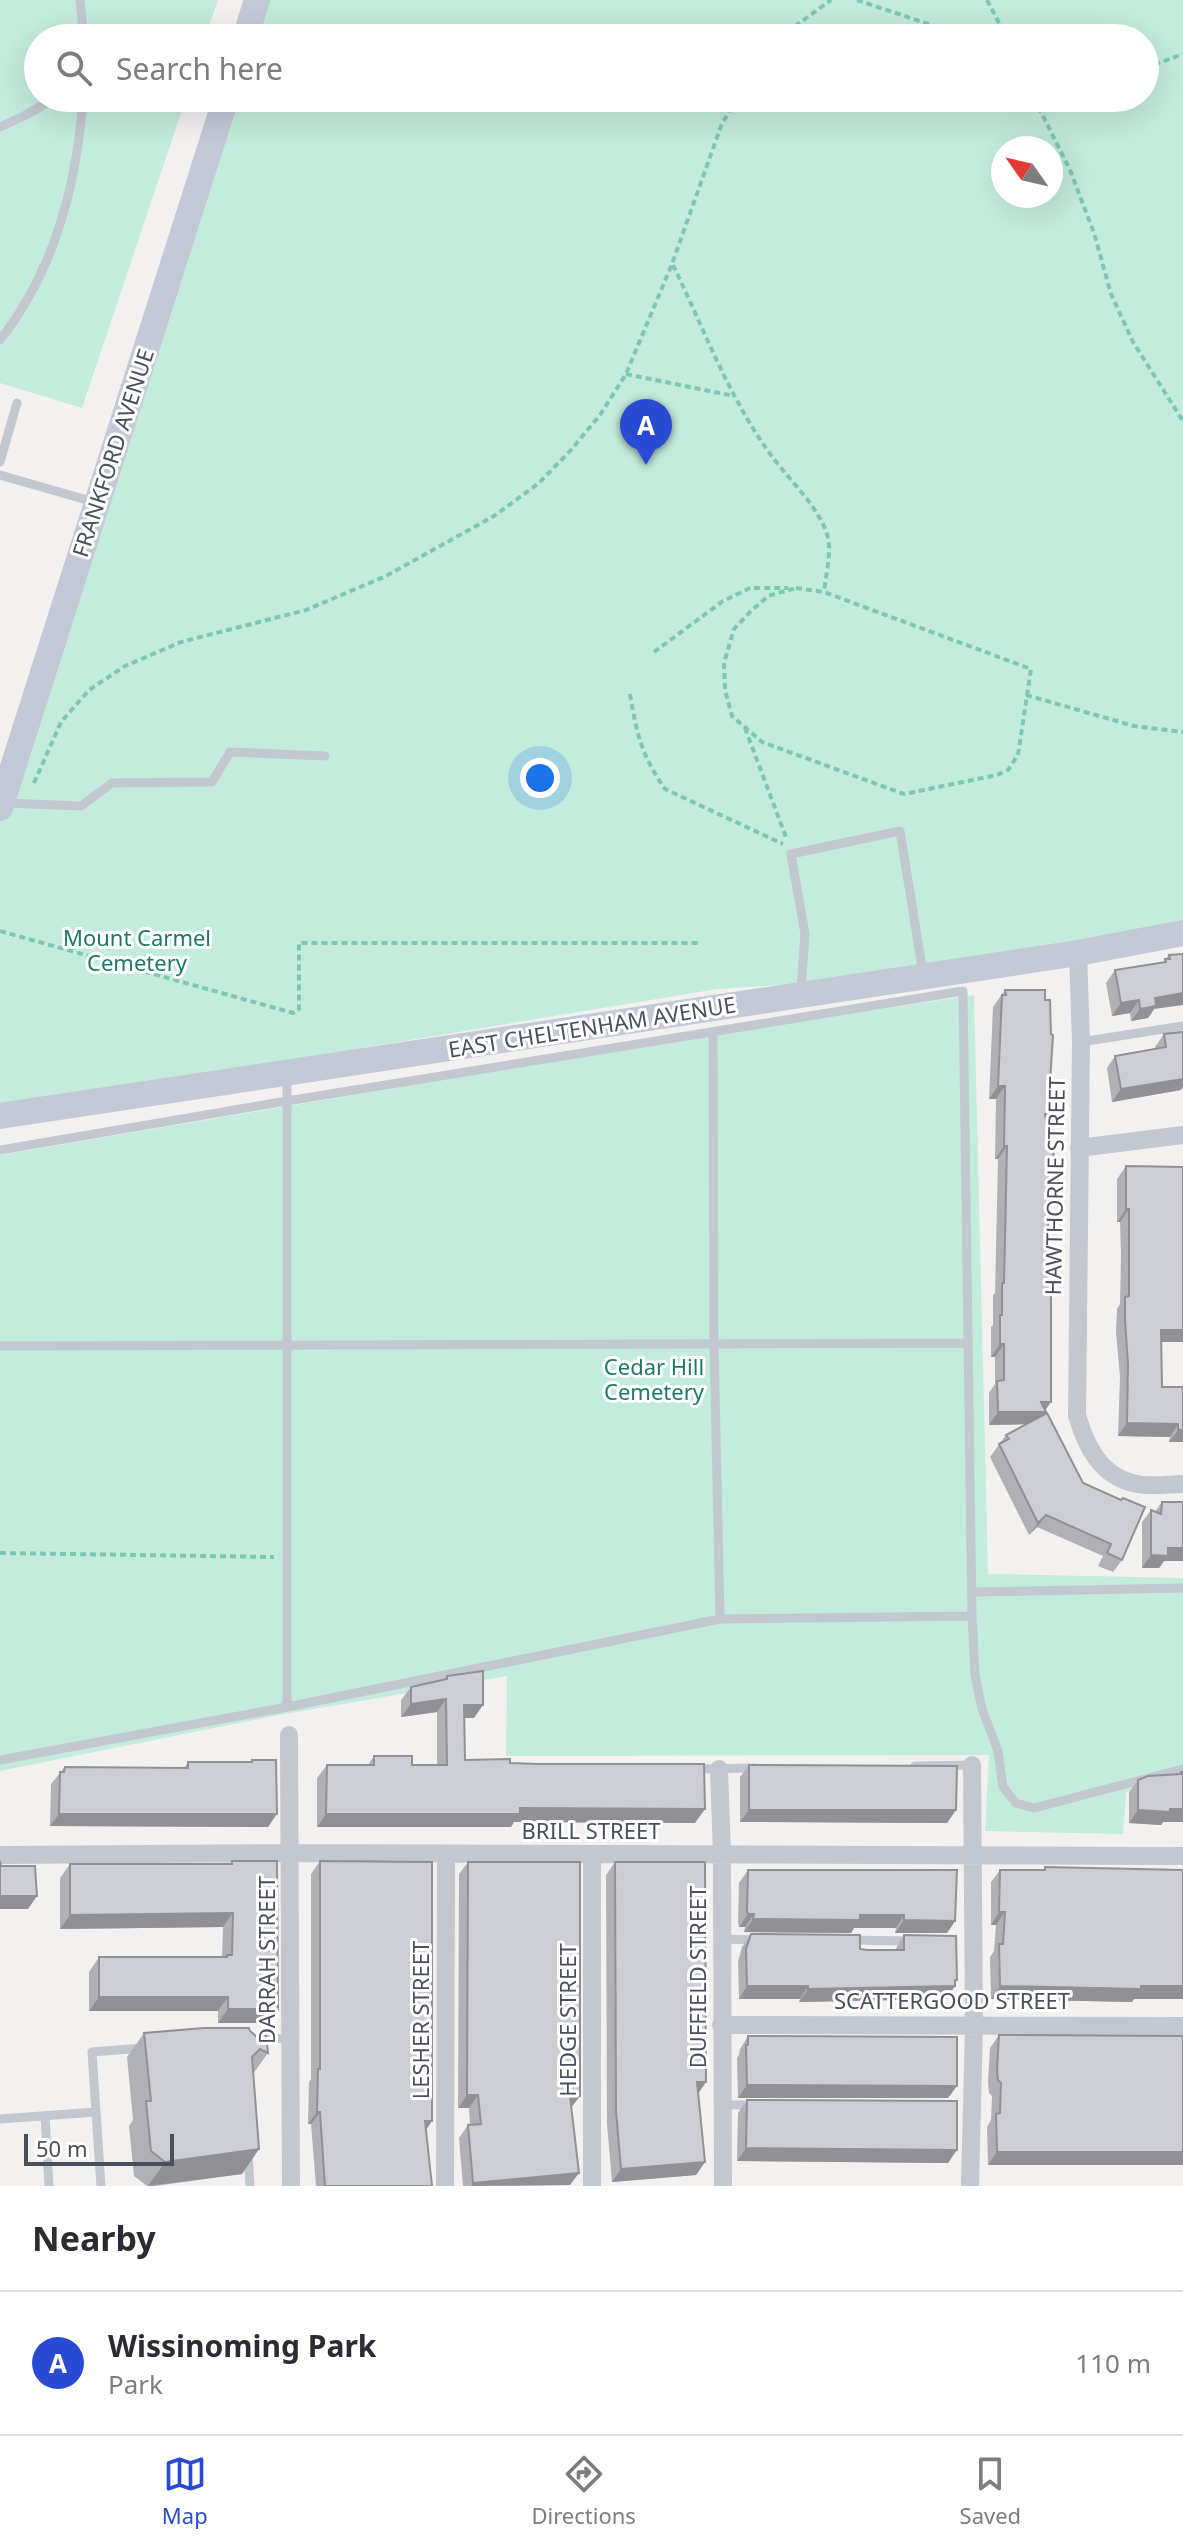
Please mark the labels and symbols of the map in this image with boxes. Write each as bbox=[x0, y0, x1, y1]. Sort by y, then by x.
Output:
north arrow bbox=[991, 136, 1063, 208]
street label: FRANKFORD AVENUE bbox=[64, 345, 160, 561]
pin: A bbox=[620, 399, 672, 465]
your location bbox=[520, 758, 560, 798]
park label: Mount Carmel Cemetery bbox=[63, 922, 211, 977]
street label: EAST CHELTENHAM AVENUE bbox=[446, 988, 738, 1064]
street label: HAWTHORNE STREET bbox=[1037, 1076, 1071, 1296]
park label: Cedar Hill Cemetery bbox=[604, 1351, 705, 1406]
street label: BRILL STREET bbox=[522, 1815, 660, 1845]
street label: DARRAH STREET bbox=[251, 1876, 281, 2044]
street label: DUFFIELD STREET bbox=[682, 1886, 712, 2068]
street label: LESHER STREET bbox=[405, 1941, 435, 2099]
street label: HEDGE STREET bbox=[552, 1943, 582, 2097]
street label: SCATTERGOOD STREET bbox=[834, 1985, 1070, 2015]
scale bar bbox=[24, 2130, 174, 2166]

